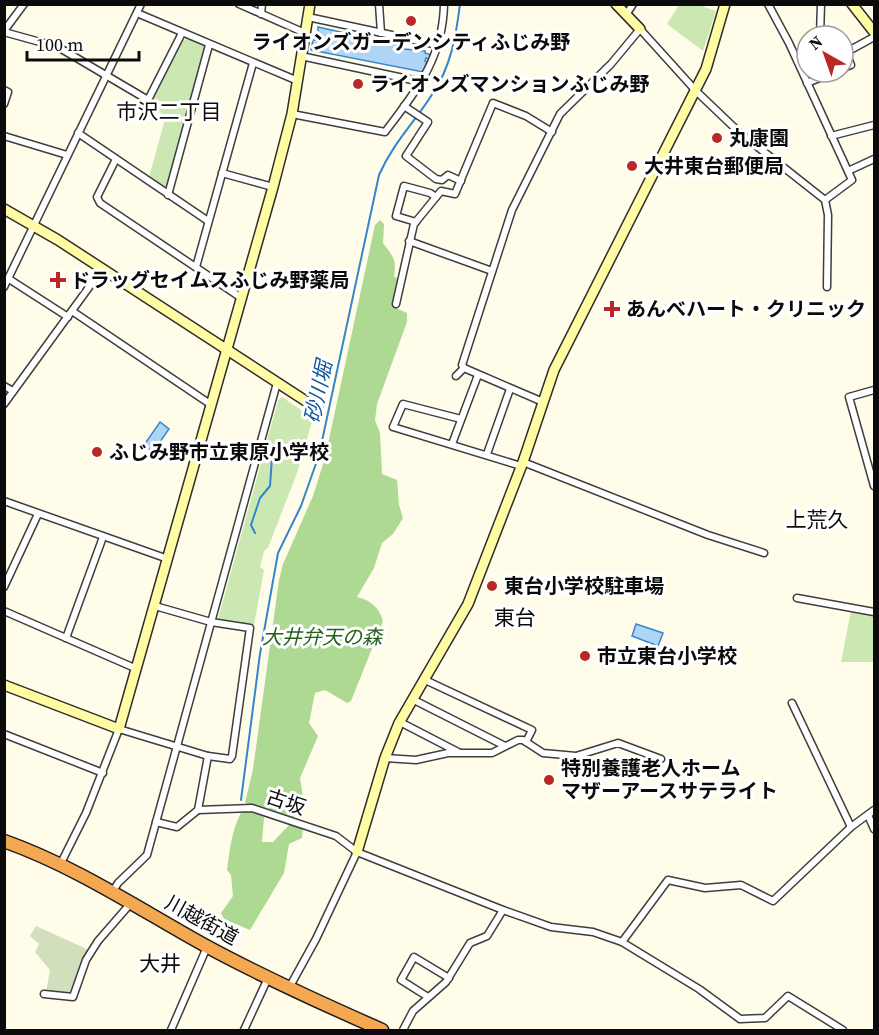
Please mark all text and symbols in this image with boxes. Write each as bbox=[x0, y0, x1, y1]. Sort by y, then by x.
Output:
marker: ライオンズガーデンシティふじみ野 bbox=[404, 14, 418, 28]
scale bar bbox=[27, 24, 140, 62]
north arrow bbox=[795, 24, 855, 84]
place label: ライオンズガーデンシティふじみ野 bbox=[252, 28, 570, 56]
text: N bbox=[804, 30, 827, 55]
text: 100 m bbox=[36, 32, 83, 57]
place label: ライオンズマンションふじみ野 bbox=[370, 70, 650, 98]
marker: ライオンズマンションふじみ野 bbox=[351, 77, 365, 91]
district label: 市沢二丁目 bbox=[117, 97, 222, 126]
place label: 丸康園 bbox=[729, 124, 789, 152]
marker: 丸康園 bbox=[710, 131, 724, 145]
place label: 大井東台郵便局 bbox=[644, 152, 784, 180]
marker: 大井東台郵便局 bbox=[625, 159, 639, 173]
place label: ドラッグセイムスふじみ野薬局 bbox=[70, 266, 350, 294]
marker: ドラッグセイムスふじみ野薬局 bbox=[51, 273, 65, 287]
place label: あんべハート・クリニック bbox=[626, 295, 866, 323]
marker: あんべハート・クリニック bbox=[603, 300, 621, 318]
water label: 砂川堀 bbox=[297, 355, 339, 426]
place label: ふじみ野市立東原小学校 bbox=[109, 438, 329, 466]
marker: ふじみ野市立東原小学校 bbox=[90, 445, 104, 459]
district label: 上荒久 bbox=[786, 505, 849, 534]
place label: 東台小学校駐車場 bbox=[504, 572, 664, 600]
marker: 東台小学校駐車場 bbox=[485, 579, 499, 593]
district label: 東台 bbox=[494, 603, 536, 632]
park label: 大井弁天の森 bbox=[262, 623, 384, 651]
place label: 市立東台小学校 bbox=[597, 642, 737, 670]
marker: 市立東台小学校 bbox=[578, 649, 592, 663]
place label: 特別養護老人ホーム マザーアースサテライト bbox=[561, 754, 778, 805]
marker: 特別養護老人ホーム マザーアースサテライト bbox=[542, 773, 556, 787]
street label: 古坂 bbox=[263, 782, 309, 822]
street label: 川越街道 bbox=[160, 888, 244, 952]
district label: 大井 bbox=[139, 949, 181, 978]

